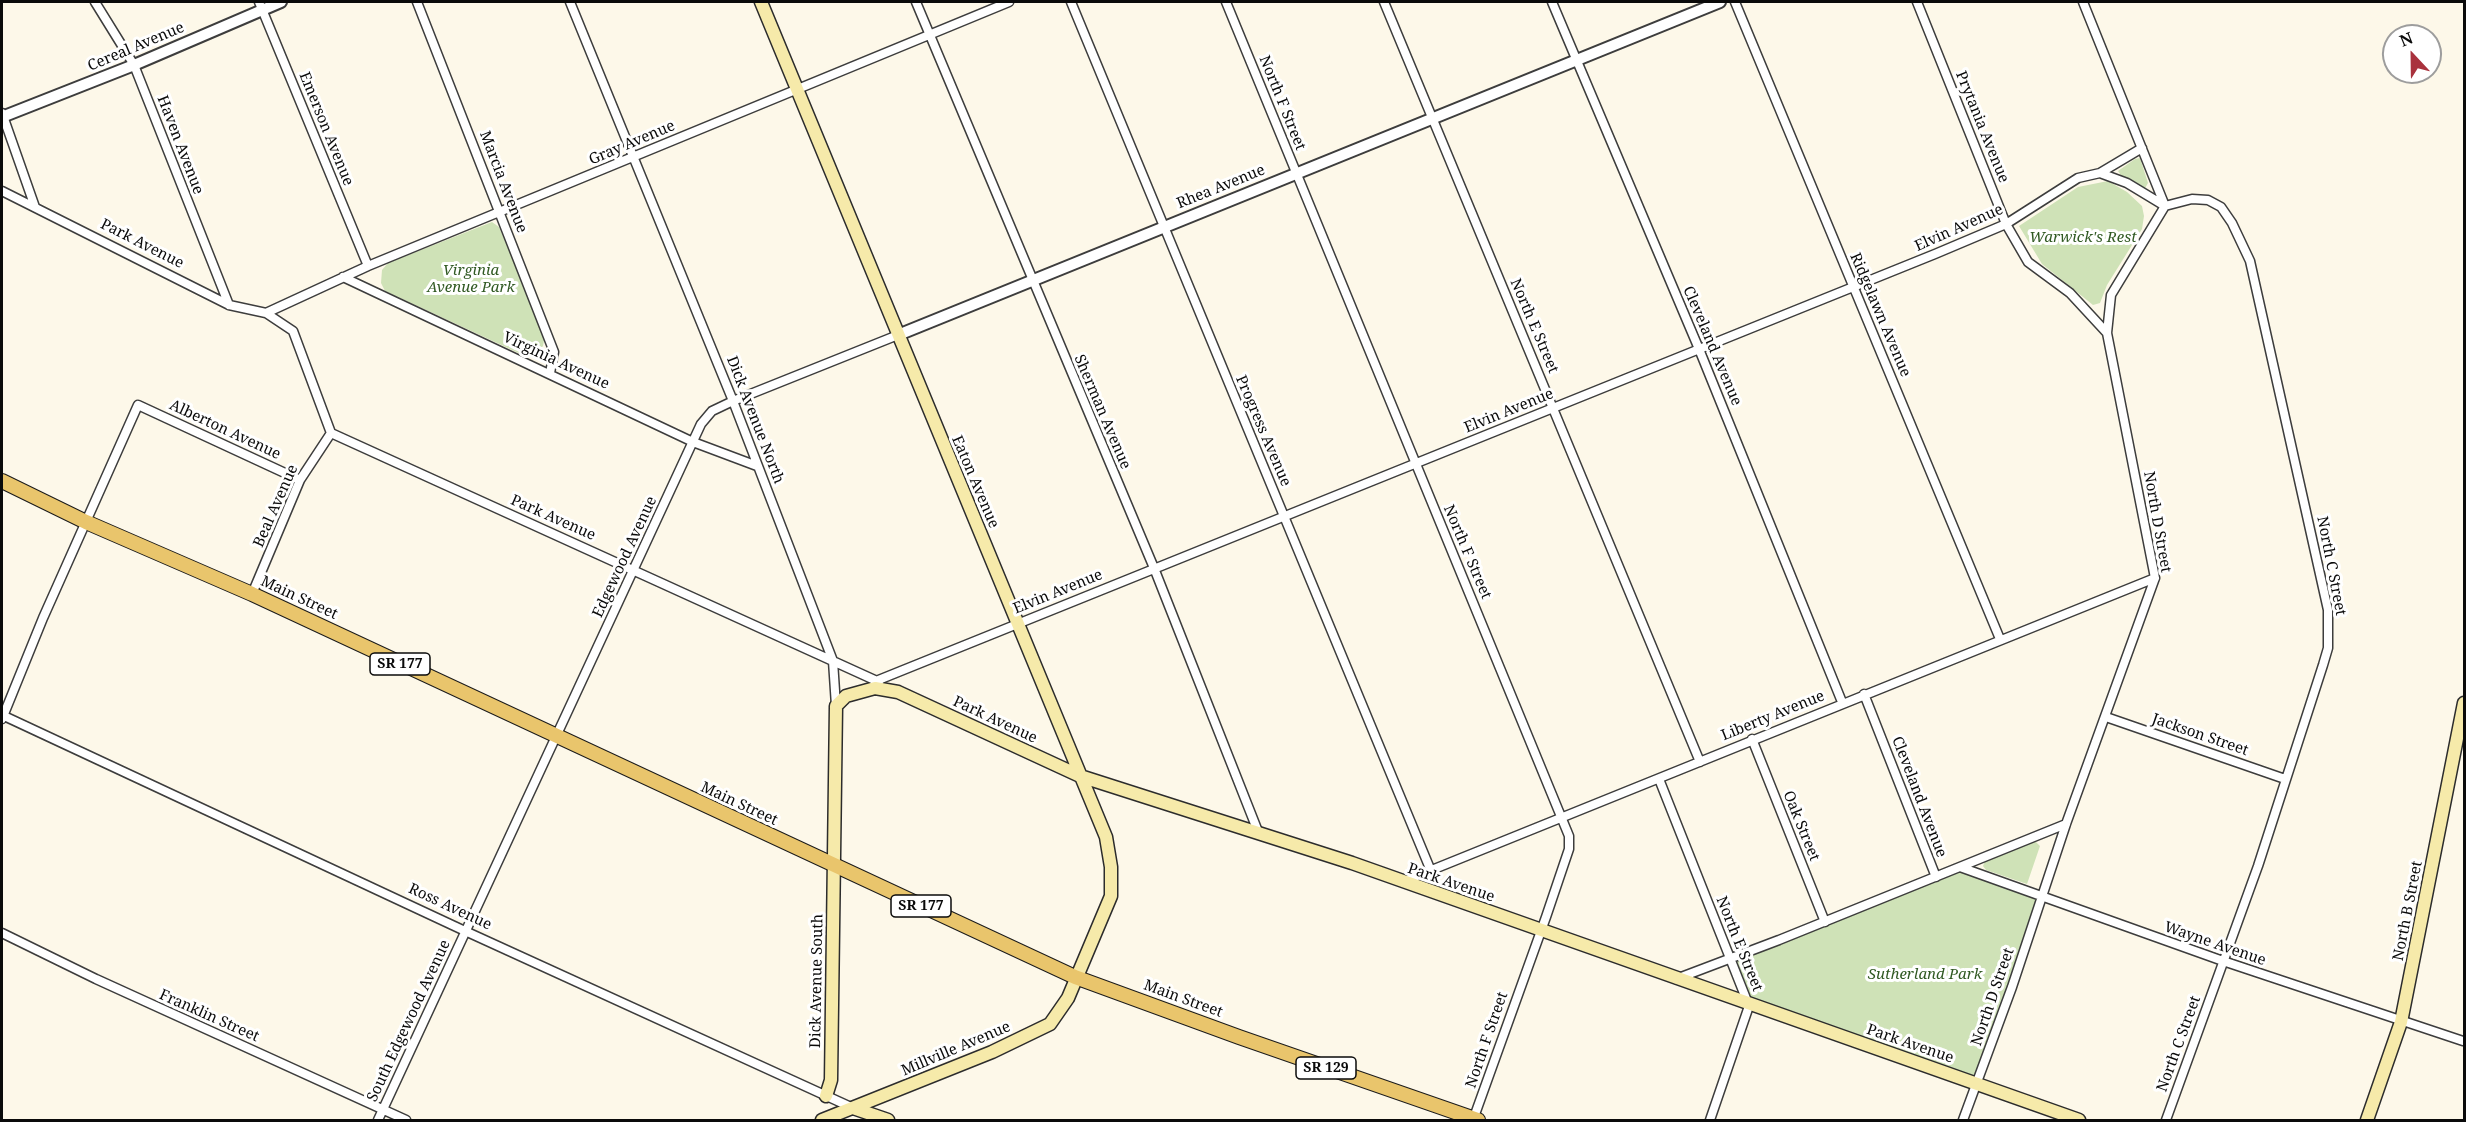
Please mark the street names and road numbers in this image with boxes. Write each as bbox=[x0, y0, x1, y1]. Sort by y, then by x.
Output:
street label: Cereal Avenue bbox=[85, 19, 187, 75]
street label: North F Street bbox=[1255, 53, 1309, 153]
street label: Emerson Avenue bbox=[295, 69, 357, 189]
street label: Prytania Avenue bbox=[1951, 69, 2013, 185]
street label: Haven Avenue bbox=[153, 93, 207, 197]
street label: Gray Avenue bbox=[586, 117, 678, 169]
street label: Marcia Avenue bbox=[475, 128, 531, 236]
street label: Rhea Avenue bbox=[1174, 161, 1268, 213]
street label: Elvin Avenue bbox=[1912, 201, 2006, 255]
street label: Park Avenue bbox=[97, 215, 187, 273]
street label: Ridgelawn Avenue bbox=[1846, 250, 1914, 380]
street label: North E Street bbox=[1506, 276, 1562, 376]
street label: Cleveland Avenue bbox=[1679, 284, 1745, 408]
street label: Virginia Avenue bbox=[500, 328, 612, 394]
street label: Sherman Avenue bbox=[1070, 352, 1134, 472]
street label: Dick Avenue North bbox=[722, 354, 788, 486]
street label: Progress Avenue bbox=[1231, 373, 1295, 489]
street label: Elvin Avenue bbox=[1462, 385, 1556, 437]
street label: Alberton Avenue bbox=[167, 396, 283, 464]
street label: Eaton Avenue bbox=[947, 433, 1003, 531]
street label: Beal Avenue bbox=[250, 462, 302, 550]
street label: North D Street bbox=[2139, 470, 2175, 574]
street label: Park Avenue bbox=[508, 491, 598, 545]
street label: Edgewood Avenue bbox=[589, 494, 661, 620]
street label: North F Street bbox=[1439, 502, 1495, 602]
street label: North C Street bbox=[2313, 515, 2349, 617]
street label: Elvin Avenue bbox=[1011, 566, 1105, 618]
street label: Main Street bbox=[258, 572, 340, 624]
road number: SR 177 bbox=[370, 653, 430, 675]
street label: Liberty Avenue bbox=[1719, 687, 1827, 745]
street label: Park Avenue bbox=[950, 693, 1040, 747]
street label: Jackson Street bbox=[2149, 710, 2251, 760]
street label: Cleveland Avenue bbox=[1888, 734, 1950, 860]
street label: Main Street bbox=[698, 778, 780, 830]
street label: Oak Street bbox=[1779, 788, 1823, 864]
street label: Park Avenue bbox=[1405, 860, 1497, 906]
street label: North B Street bbox=[2389, 860, 2427, 962]
street label: Ross Avenue bbox=[406, 880, 494, 934]
street label: North E Street bbox=[1712, 894, 1766, 994]
road number: SR 177 bbox=[891, 895, 951, 917]
street label: Dick Avenue South bbox=[807, 914, 827, 1048]
street label: Wayne Avenue bbox=[2162, 918, 2268, 970]
street label: South Edgewood Avenue bbox=[364, 937, 454, 1105]
street label: North D Street bbox=[1968, 946, 2018, 1048]
street label: Main Street bbox=[1141, 976, 1225, 1022]
street label: Franklin Street bbox=[156, 986, 262, 1046]
street label: North F Street bbox=[1462, 990, 1512, 1090]
street label: North C Street bbox=[2153, 994, 2205, 1094]
street label: Millville Avenue bbox=[899, 1018, 1013, 1080]
street label: Park Avenue bbox=[1864, 1021, 1956, 1067]
road number: SR 129 bbox=[1296, 1057, 1356, 1079]

